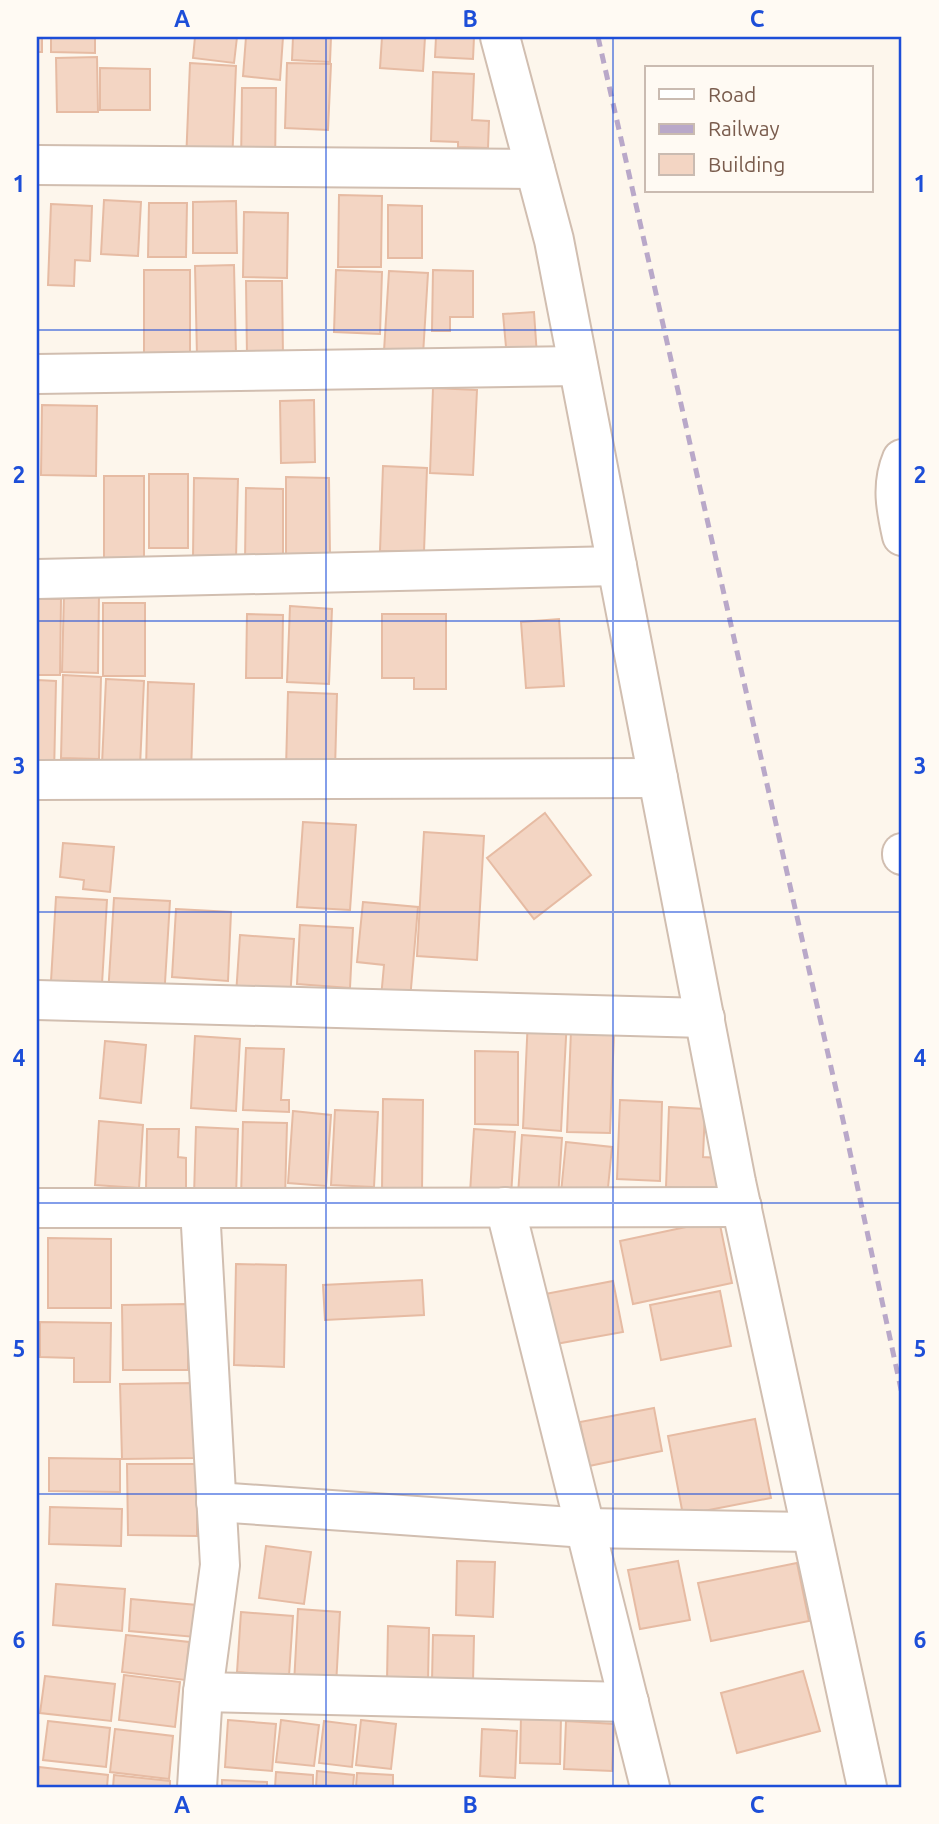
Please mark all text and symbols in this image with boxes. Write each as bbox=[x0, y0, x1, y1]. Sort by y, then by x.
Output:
text: A bbox=[174, 6, 190, 31]
text: B bbox=[462, 6, 478, 31]
text: C bbox=[750, 6, 765, 31]
legend bbox=[645, 66, 872, 192]
text: Road bbox=[708, 82, 756, 106]
text: Railway bbox=[708, 116, 780, 140]
text: Building bbox=[708, 152, 785, 176]
text: 1 bbox=[13, 171, 25, 196]
text: 1 bbox=[914, 171, 926, 196]
text: 2 bbox=[13, 462, 25, 487]
text: 2 bbox=[914, 462, 926, 487]
text: 3 bbox=[13, 753, 25, 778]
text: 3 bbox=[914, 753, 926, 778]
text: 4 bbox=[13, 1045, 26, 1070]
text: 4 bbox=[914, 1045, 927, 1070]
text: 5 bbox=[13, 1336, 25, 1361]
text: 5 bbox=[914, 1336, 926, 1361]
text: 6 bbox=[13, 1627, 26, 1652]
text: 6 bbox=[914, 1627, 927, 1652]
text: A bbox=[174, 1792, 190, 1817]
text: B bbox=[462, 1792, 478, 1817]
text: C bbox=[750, 1792, 765, 1817]

